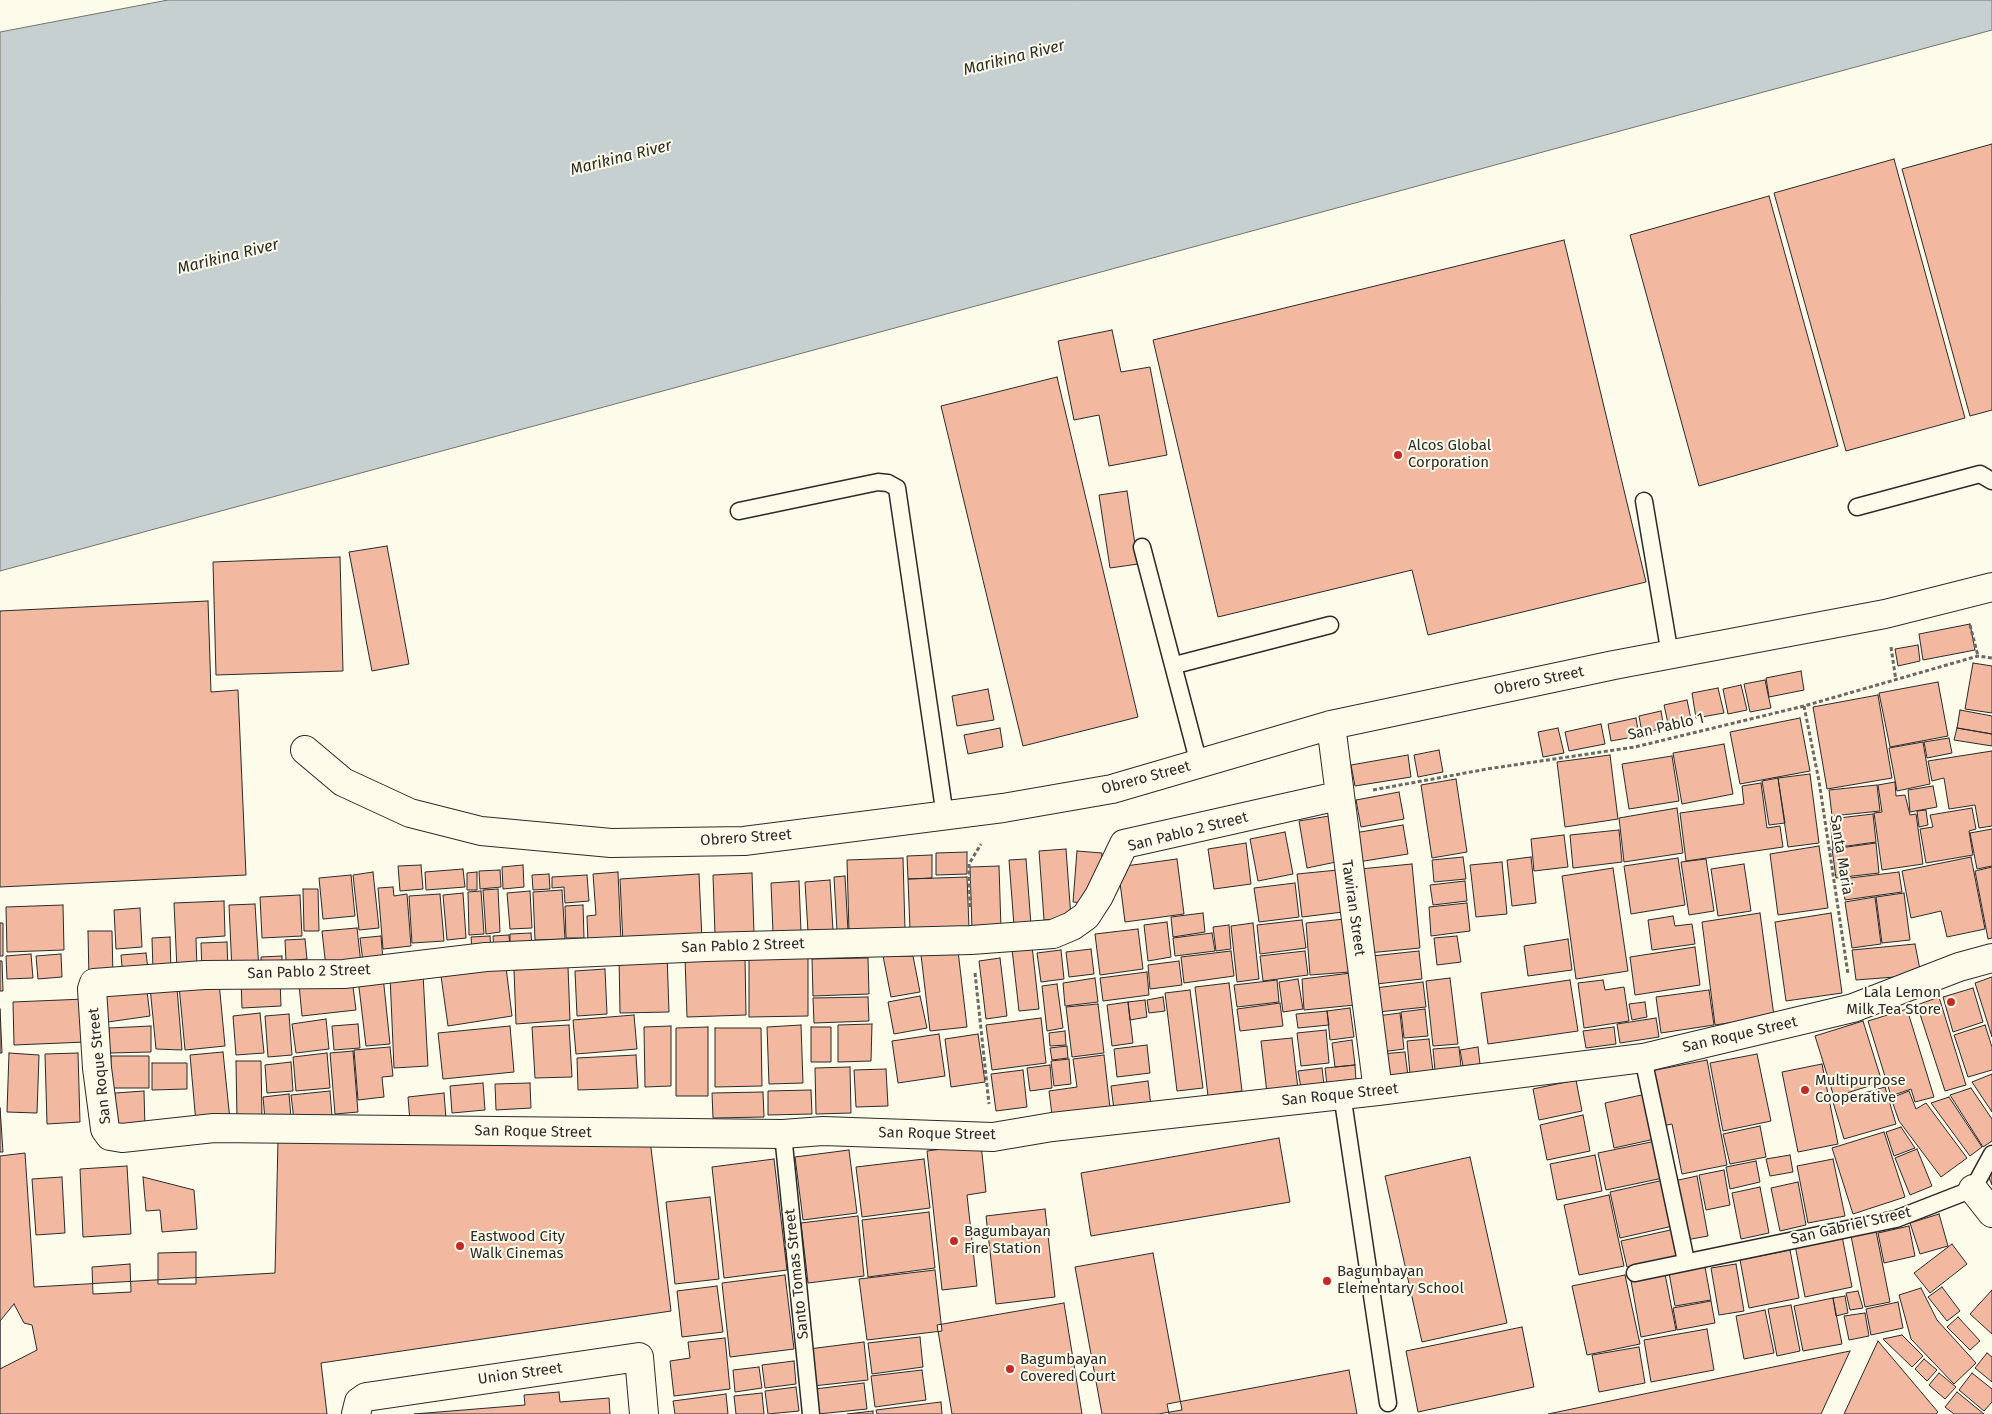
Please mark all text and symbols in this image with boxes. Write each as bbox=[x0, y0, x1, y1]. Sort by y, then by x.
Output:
water label: Marikina River bbox=[961, 36, 1067, 80]
water label: Marikina River bbox=[568, 136, 674, 180]
water label: Marikina River bbox=[175, 235, 281, 279]
place label: Alcos Global Corporation bbox=[1408, 437, 1491, 472]
marker: Alcos Global Corporation bbox=[1392, 449, 1404, 461]
street label: Obrero Street bbox=[1492, 663, 1586, 699]
street label: San Pablo 1 bbox=[1626, 710, 1706, 744]
street label: Obrero Street bbox=[1099, 757, 1193, 799]
street label: San Pablo 2 Street bbox=[1126, 808, 1250, 856]
street label: Santa Maria bbox=[1826, 814, 1856, 896]
street label: Obrero Street bbox=[700, 826, 792, 850]
street label: Tawiran Street bbox=[1337, 859, 1369, 957]
street label: San Pablo 2 Street bbox=[681, 935, 805, 957]
street label: San Pablo 2 Street bbox=[247, 961, 371, 983]
place label: Lala Lemon Milk Tea Store bbox=[1846, 984, 1941, 1019]
marker: Lala Lemon Milk Tea Store bbox=[1945, 996, 1957, 1008]
street label: San Roque Street bbox=[85, 1007, 115, 1125]
street label: San Roque Street bbox=[1681, 1013, 1799, 1057]
place label: Multipurpose Cooperative bbox=[1815, 1072, 1906, 1107]
street label: San Roque Street bbox=[1281, 1080, 1399, 1110]
marker: Multipurpose Cooperative bbox=[1799, 1084, 1811, 1096]
street label: San Roque Street bbox=[474, 1122, 592, 1142]
street label: San Roque Street bbox=[878, 1124, 996, 1144]
street label: San Gabriel Street bbox=[1789, 1203, 1913, 1249]
street label: Santo Tomas Street bbox=[781, 1208, 813, 1340]
place label: Bagumbayan Fire Station bbox=[964, 1223, 1051, 1258]
place label: Eastwood City Walk Cinemas bbox=[470, 1228, 565, 1263]
marker: Bagumbayan Fire Station bbox=[948, 1235, 960, 1247]
marker: Eastwood City Walk Cinemas bbox=[454, 1240, 466, 1252]
place label: Bagumbayan Elementary School bbox=[1337, 1263, 1464, 1298]
marker: Bagumbayan Elementary School bbox=[1321, 1275, 1333, 1287]
place label: Bagumbayan Covered Court bbox=[1020, 1351, 1116, 1386]
street label: Union Street bbox=[477, 1359, 563, 1389]
marker: Bagumbayan Covered Court bbox=[1004, 1363, 1016, 1375]

